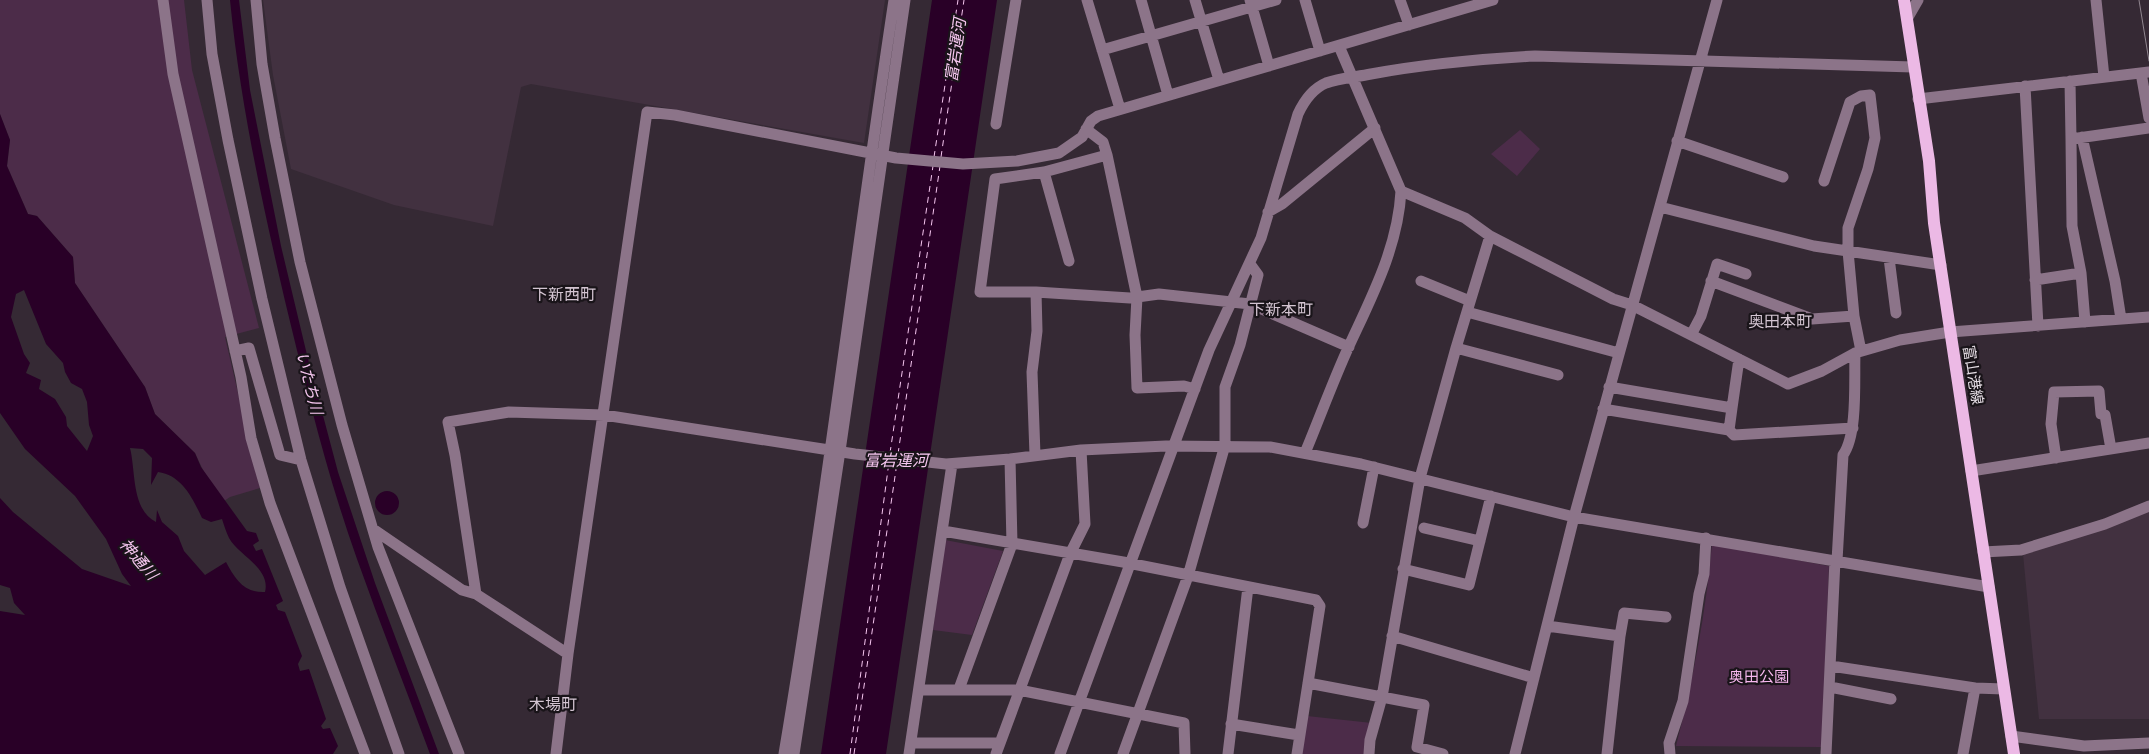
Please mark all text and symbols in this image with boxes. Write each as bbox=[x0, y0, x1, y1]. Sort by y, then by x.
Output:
water label: 富岩運河 bbox=[940, 14, 971, 83]
district label: 下新西町 bbox=[532, 283, 596, 305]
district label: 下新本町 bbox=[1249, 298, 1313, 320]
district label: 奥田本町 bbox=[1748, 310, 1812, 332]
street label: 富山港線 bbox=[1959, 344, 1989, 406]
water label: いたち川 bbox=[292, 349, 329, 419]
water label: 富岩運河 bbox=[864, 449, 931, 471]
water label: 神通川 bbox=[115, 534, 164, 586]
park label: 奥田公園 bbox=[1729, 666, 1789, 686]
district label: 木場町 bbox=[529, 693, 577, 715]

